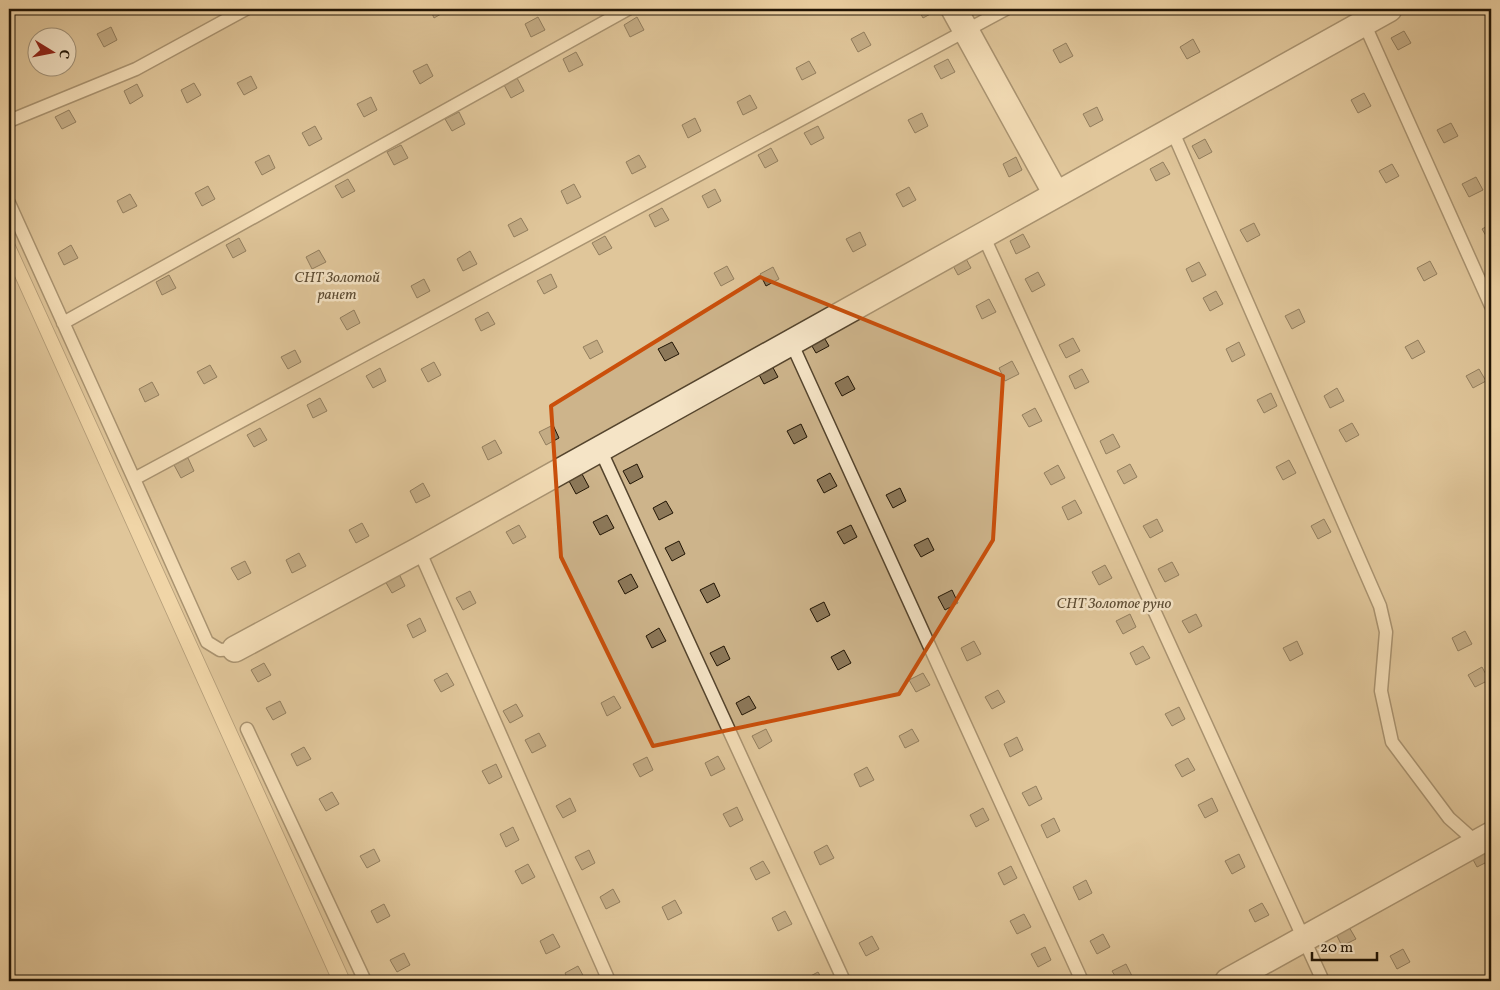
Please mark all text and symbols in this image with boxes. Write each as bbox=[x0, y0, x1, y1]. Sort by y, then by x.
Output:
north arrow bbox=[28, 28, 78, 78]
text: С bbox=[53, 48, 73, 60]
park label: СНТ Золотой ранет bbox=[294, 268, 380, 306]
park label: СНТ Золотое руно bbox=[1057, 594, 1172, 615]
scale bar bbox=[1312, 930, 1378, 962]
text: 20 m bbox=[1320, 938, 1353, 959]

